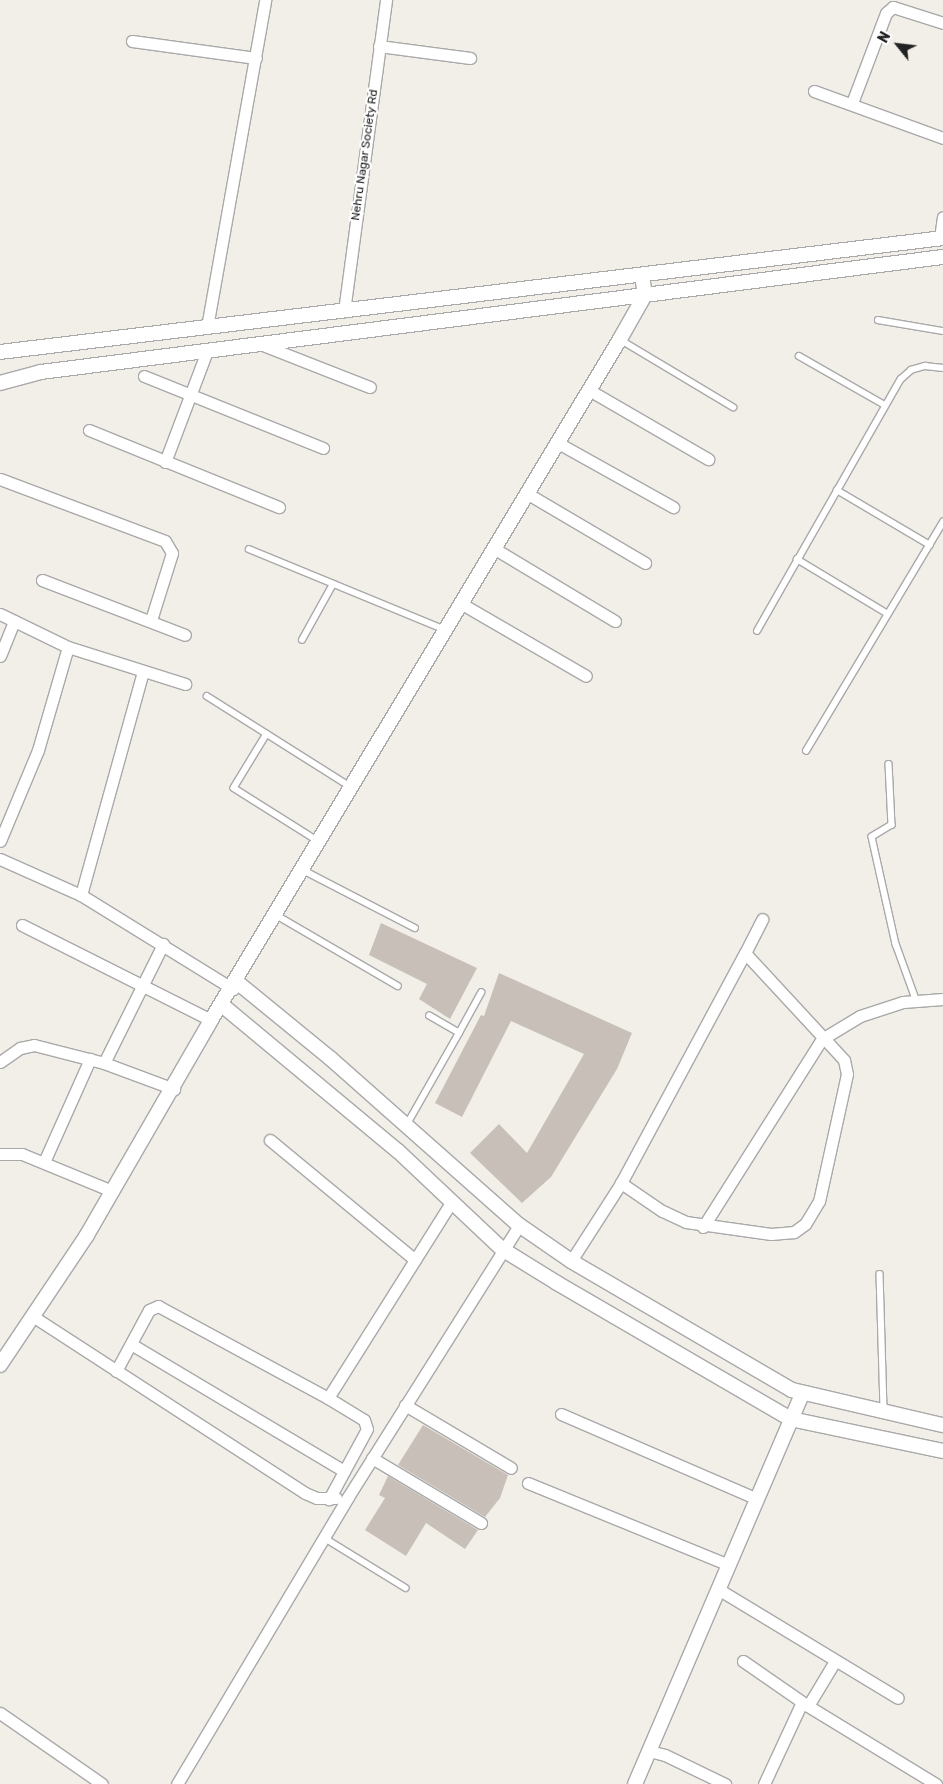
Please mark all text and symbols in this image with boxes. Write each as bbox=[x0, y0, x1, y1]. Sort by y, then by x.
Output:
north arrow bbox=[873, 20, 923, 70]
text: N bbox=[875, 29, 894, 46]
street label: Nehru Nagar Society Rd bbox=[349, 88, 381, 222]

